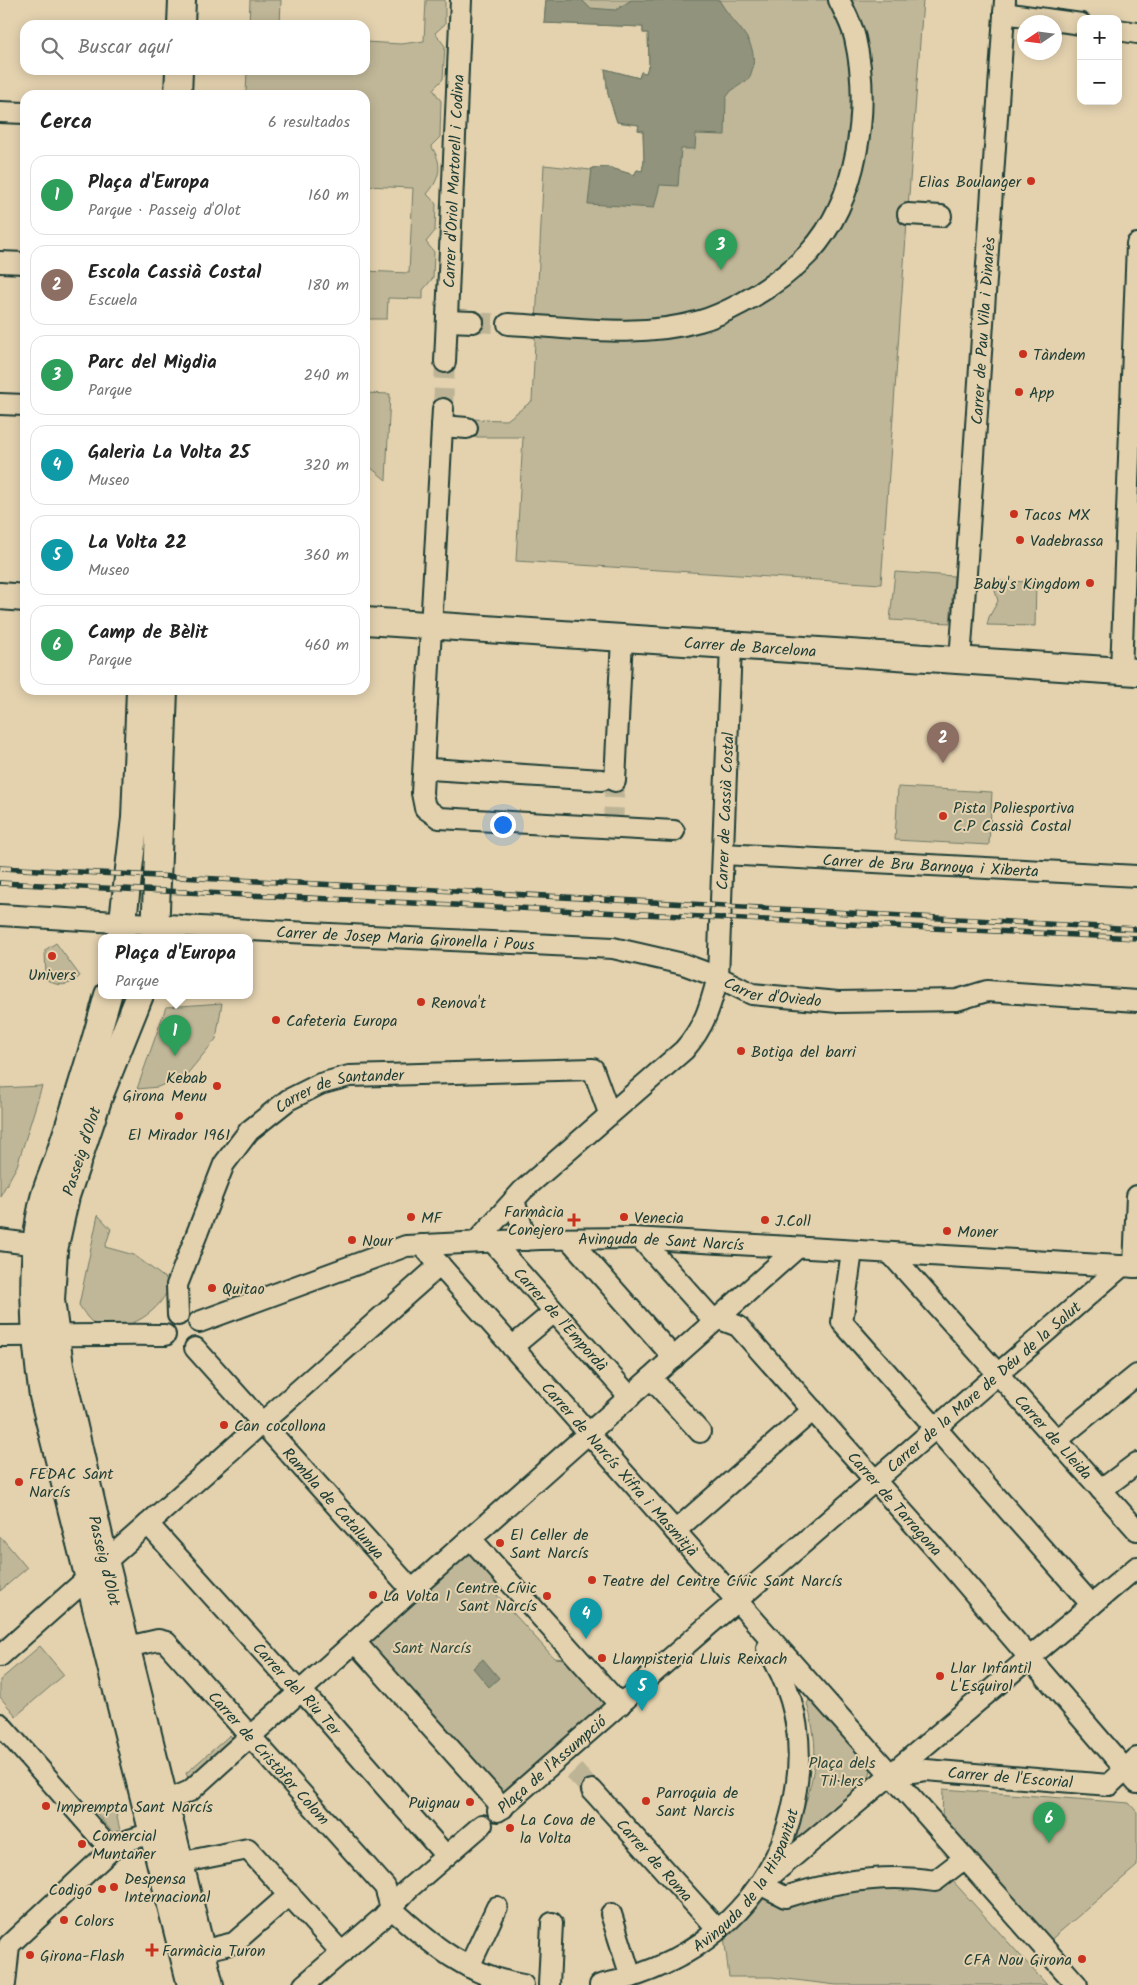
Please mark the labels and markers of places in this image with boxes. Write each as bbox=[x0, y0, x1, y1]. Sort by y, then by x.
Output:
place label: Elias Boulanger bbox=[918, 170, 1023, 195]
marker: Elias Boulanger bbox=[1025, 175, 1037, 187]
pin: 3 bbox=[705, 229, 737, 270]
place label: Tàndem bbox=[1033, 343, 1086, 368]
marker: Tàndem bbox=[1017, 348, 1029, 360]
place label: App bbox=[1029, 381, 1054, 406]
marker: App bbox=[1013, 386, 1025, 398]
place label: Tacos MX bbox=[1024, 503, 1091, 528]
marker: Tacos MX bbox=[1008, 508, 1020, 520]
place label: Vadebrassa bbox=[1030, 529, 1104, 554]
marker: Vadebrassa bbox=[1014, 534, 1026, 546]
place label: Baby's Kingdom bbox=[973, 572, 1080, 597]
marker: Baby's Kingdom bbox=[1084, 577, 1096, 589]
pin: 2 bbox=[927, 722, 959, 763]
place label: Pista Poliesportiva C.P Cassià Costal bbox=[953, 796, 1075, 839]
marker: Pista Poliesportiva C.P Cassià Costal bbox=[937, 810, 949, 822]
marker: Univers bbox=[46, 950, 58, 962]
place label: Univers bbox=[28, 963, 76, 988]
place label: Renova't bbox=[431, 991, 487, 1016]
marker: Renova't bbox=[415, 996, 427, 1008]
place label: Cafeteria Europa bbox=[286, 1009, 397, 1034]
marker: Cafeteria Europa bbox=[270, 1014, 282, 1026]
pin: 1 bbox=[159, 1015, 191, 1056]
place label: Botiga del barri bbox=[751, 1040, 857, 1065]
marker: Botiga del barri bbox=[735, 1045, 747, 1057]
place label: Kebab Girona Menu bbox=[122, 1066, 208, 1109]
marker: Kebab Girona Menu bbox=[211, 1080, 223, 1092]
marker: El Mirador 1961 bbox=[173, 1110, 185, 1122]
place label: El Mirador 1961 bbox=[128, 1123, 230, 1148]
place label: Farmàcia Conejero bbox=[504, 1200, 564, 1243]
place label: MF bbox=[421, 1206, 444, 1231]
place label: Venecia bbox=[634, 1206, 684, 1231]
place label: J.Coll bbox=[775, 1209, 811, 1234]
marker: MF bbox=[405, 1211, 417, 1223]
marker: Venecia bbox=[618, 1211, 630, 1223]
marker: Farmàcia Conejero bbox=[568, 1214, 580, 1226]
marker: J.Coll bbox=[759, 1214, 771, 1226]
place label: Moner bbox=[957, 1220, 1000, 1245]
marker: Moner bbox=[941, 1225, 953, 1237]
place label: Nour bbox=[362, 1229, 395, 1254]
marker: Nour bbox=[346, 1234, 358, 1246]
place label: Quitao bbox=[222, 1277, 265, 1302]
marker: Quitao bbox=[206, 1282, 218, 1294]
place label: Can cocollona bbox=[234, 1414, 326, 1439]
marker: Can cocollona bbox=[218, 1419, 230, 1431]
place label: FEDAC Sant Narcís bbox=[29, 1462, 114, 1505]
marker: FEDAC Sant Narcís bbox=[13, 1476, 25, 1488]
place label: El Celler de Sant Narcís bbox=[510, 1523, 589, 1566]
marker: El Celler de Sant Narcís bbox=[494, 1537, 506, 1549]
place label: Teatre del Centre Cívic Sant Narcís bbox=[602, 1569, 842, 1594]
marker: Teatre del Centre Cívic Sant Narcís bbox=[586, 1574, 598, 1586]
place label: Centre Cívic Sant Narcís bbox=[456, 1576, 537, 1619]
place label: La Volta 1 bbox=[383, 1584, 450, 1609]
marker: La Volta 1 bbox=[367, 1589, 379, 1601]
marker: Centre Cívic Sant Narcís bbox=[541, 1590, 553, 1602]
pin: 4 bbox=[570, 1598, 602, 1639]
place label: Llampisteria Lluis Reixach bbox=[612, 1647, 787, 1672]
marker: Llampisteria Lluis Reixach bbox=[596, 1652, 608, 1664]
place label: Llar Infantil L'Esquirol bbox=[950, 1656, 1031, 1699]
pin: 5 bbox=[626, 1670, 658, 1711]
marker: Llar Infantil L'Esquirol bbox=[934, 1670, 946, 1682]
place label: Parroquia de Sant Narcis bbox=[656, 1781, 738, 1824]
place label: Puignau bbox=[408, 1791, 460, 1816]
place label: Imprempta Sant Narcís bbox=[56, 1795, 213, 1820]
marker: Parroquia de Sant Narcis bbox=[640, 1795, 652, 1807]
marker: Puignau bbox=[464, 1796, 476, 1808]
marker: Imprempta Sant Narcís bbox=[40, 1800, 52, 1812]
pin: 6 bbox=[1033, 1802, 1065, 1843]
place label: La Cova de la Volta bbox=[520, 1808, 595, 1851]
marker: La Cova de la Volta bbox=[504, 1822, 516, 1834]
place label: Comercial Muntaner bbox=[92, 1824, 157, 1867]
marker: Comercial Muntaner bbox=[76, 1838, 88, 1850]
place label: Despensa Internacional bbox=[124, 1867, 210, 1910]
place label: Codigo bbox=[49, 1878, 92, 1903]
marker: Despensa Internacional bbox=[108, 1881, 120, 1893]
marker: Codigo bbox=[96, 1883, 108, 1895]
place label: Colors bbox=[74, 1909, 114, 1934]
marker: Colors bbox=[58, 1914, 70, 1926]
place label: Farmàcia Turon bbox=[162, 1939, 266, 1964]
place label: Girona-Flash bbox=[40, 1944, 125, 1969]
marker: Farmàcia Turon bbox=[146, 1944, 158, 1956]
place label: CFA Nou Girona bbox=[964, 1948, 1072, 1973]
marker: Girona-Flash bbox=[24, 1949, 36, 1961]
marker: CFA Nou Girona bbox=[1076, 1953, 1088, 1965]

